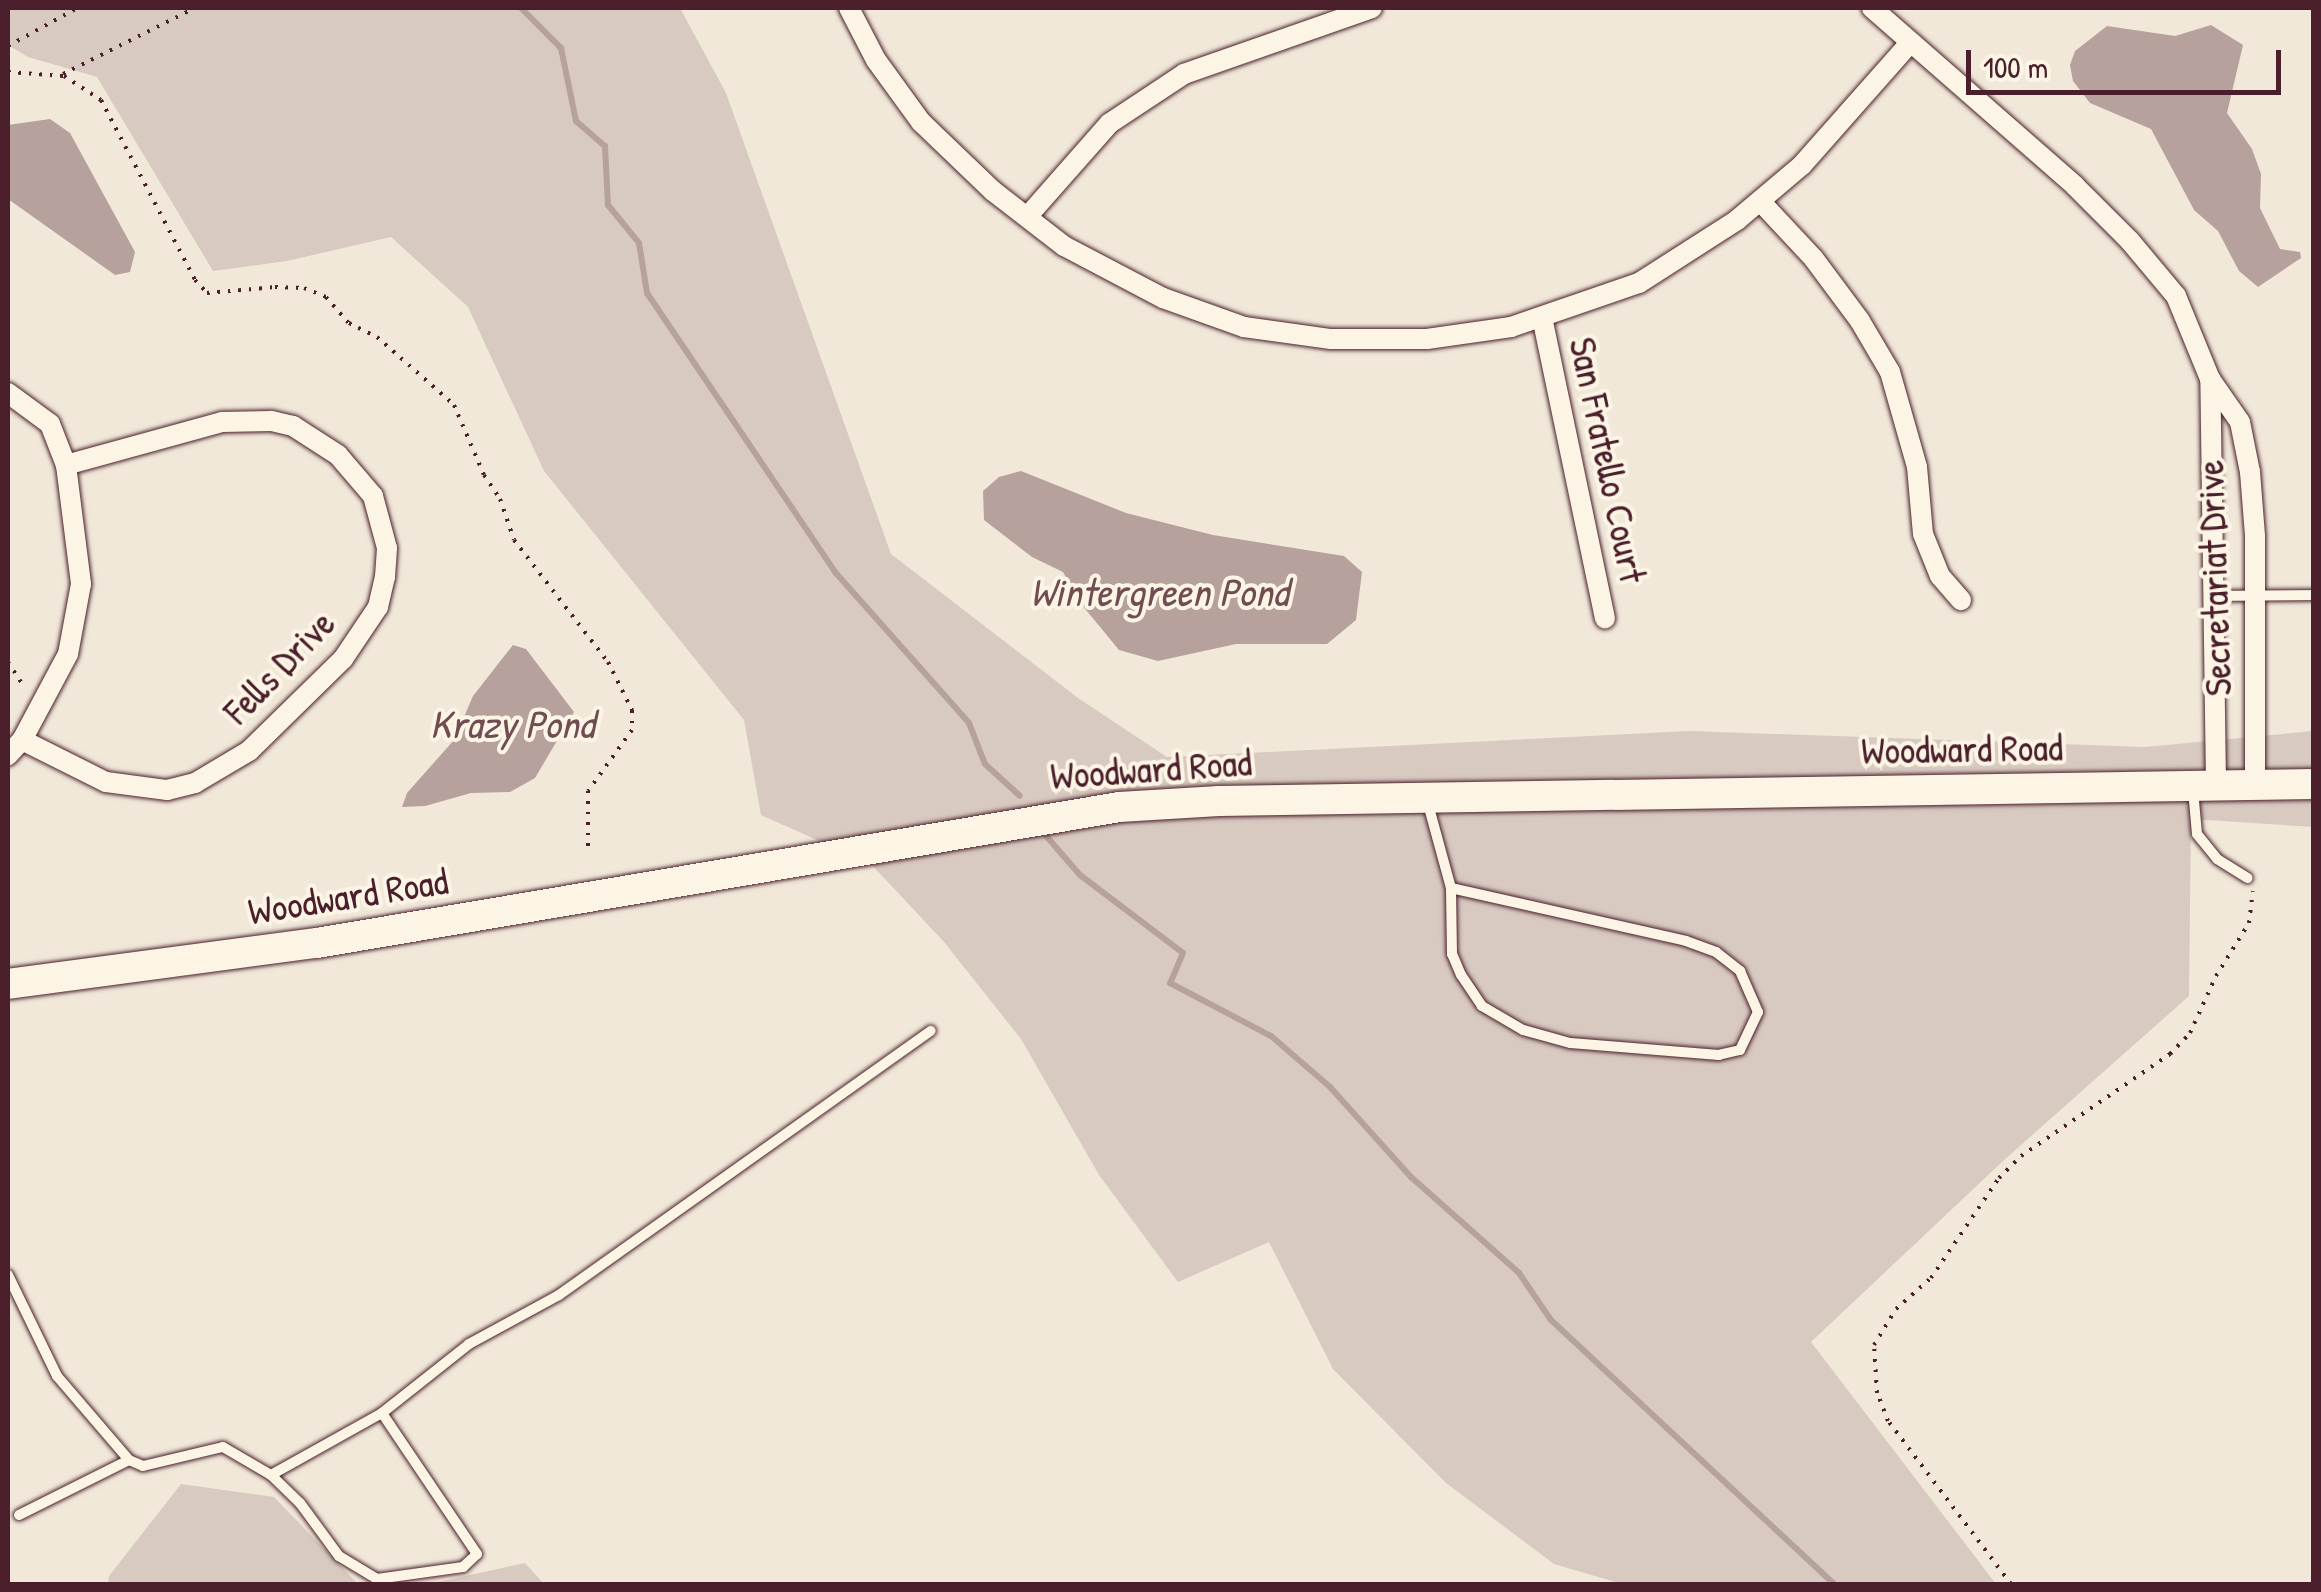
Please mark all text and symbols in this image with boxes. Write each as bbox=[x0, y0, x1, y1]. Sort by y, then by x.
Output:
scale bar bbox=[1971, 30, 2286, 92]
text: 100 m bbox=[1983, 47, 2048, 87]
street label: San Fratello Court bbox=[1560, 333, 1656, 587]
street label: Secretariat Drive bbox=[2187, 459, 2241, 697]
water label: Wintergreen Pond bbox=[1030, 567, 1288, 615]
street label: Fells Drive bbox=[214, 601, 344, 733]
water label: Krazy Pond bbox=[430, 699, 594, 747]
street label: Woodward Road bbox=[1861, 724, 2063, 774]
street label: Woodward Road bbox=[1049, 739, 1253, 799]
street label: Woodward Road bbox=[245, 858, 451, 934]

